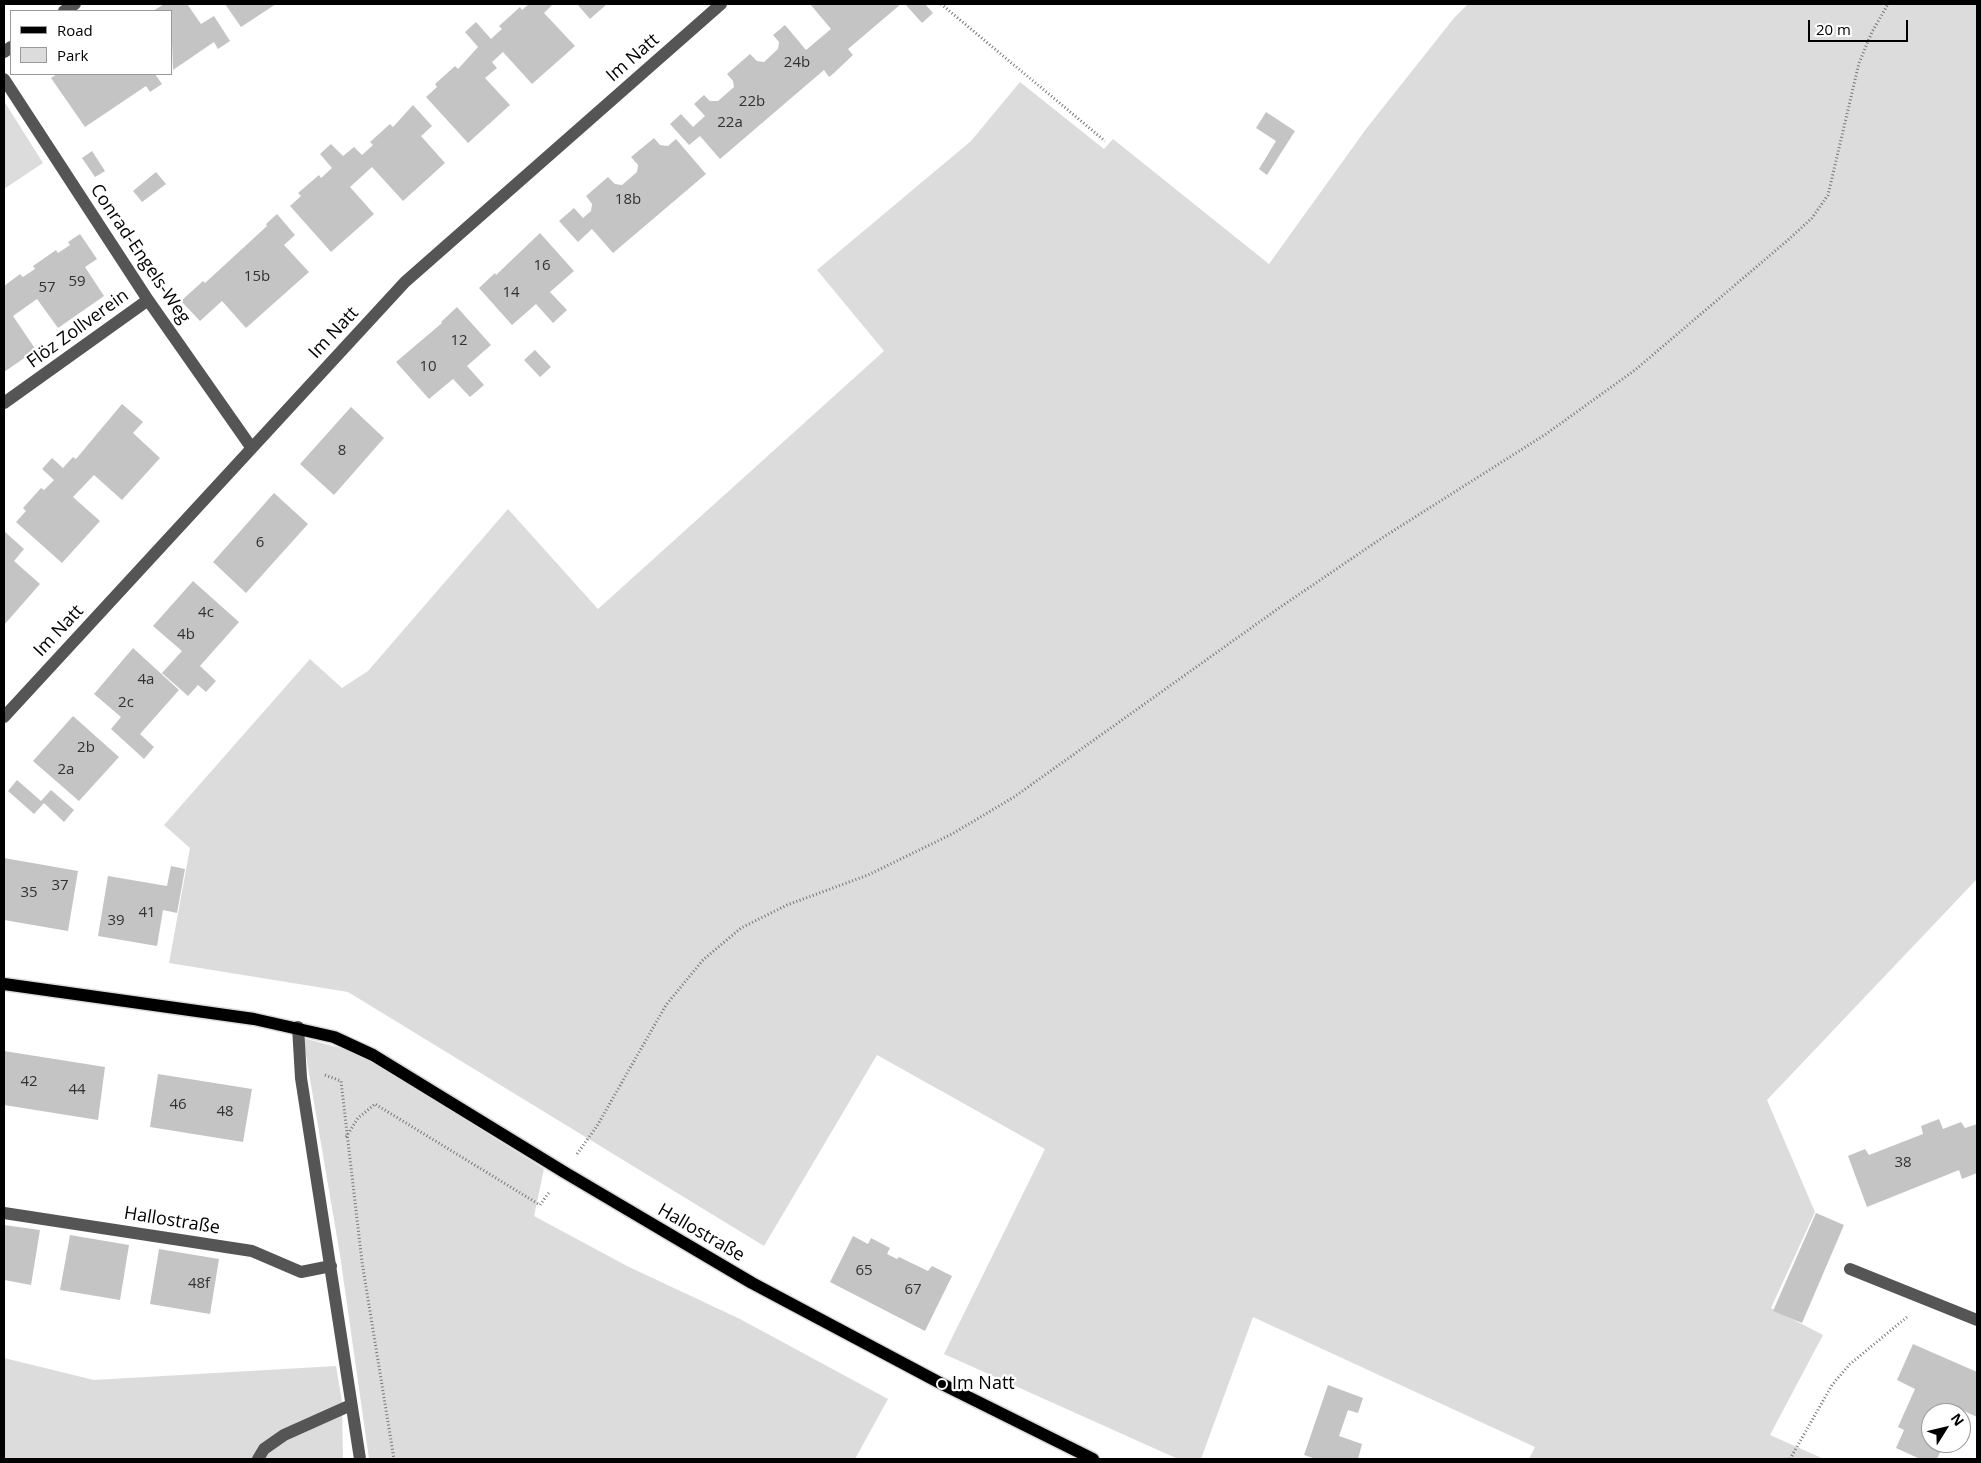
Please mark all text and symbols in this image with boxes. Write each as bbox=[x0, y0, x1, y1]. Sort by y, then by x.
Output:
legend bbox=[10, 10, 172, 75]
scale bar bbox=[1811, 10, 1911, 42]
text: 20 m bbox=[1816, 19, 1851, 39]
text: Road bbox=[57, 20, 93, 40]
street label: Im Natt bbox=[602, 29, 664, 87]
text: Park bbox=[57, 45, 88, 65]
house number: 24b bbox=[784, 54, 810, 72]
house number: 22b bbox=[739, 93, 765, 111]
house number: 22a bbox=[717, 114, 743, 132]
street label: Conrad-Engels-Weg bbox=[85, 180, 195, 328]
house number: 18b bbox=[615, 191, 641, 209]
house number: 16 bbox=[533, 257, 551, 275]
house number: 15b bbox=[244, 268, 270, 286]
house number: 59 bbox=[68, 273, 86, 291]
house number: 57 bbox=[38, 279, 56, 297]
house number: 14 bbox=[502, 284, 520, 302]
street label: Flöz Zollverein bbox=[23, 285, 133, 373]
street label: Im Natt bbox=[305, 303, 363, 363]
house number: 12 bbox=[450, 332, 468, 350]
house number: 10 bbox=[419, 358, 437, 376]
house number: 8 bbox=[338, 442, 346, 460]
house number: 6 bbox=[256, 534, 264, 552]
street label: Im Natt bbox=[30, 601, 88, 661]
house number: 4c bbox=[198, 604, 214, 622]
house number: 4b bbox=[177, 626, 195, 644]
house number: 4a bbox=[138, 671, 154, 689]
house number: 2c bbox=[118, 694, 134, 712]
house number: 2b bbox=[77, 739, 95, 757]
house number: 2a bbox=[58, 761, 74, 779]
house number: 37 bbox=[51, 877, 69, 895]
house number: 35 bbox=[20, 884, 38, 902]
house number: 41 bbox=[138, 904, 156, 922]
house number: 39 bbox=[107, 912, 125, 930]
house number: 42 bbox=[20, 1073, 38, 1091]
house number: 44 bbox=[68, 1081, 86, 1099]
house number: 46 bbox=[169, 1096, 187, 1114]
house number: 48 bbox=[216, 1103, 234, 1121]
house number: 38 bbox=[1894, 1154, 1912, 1172]
street label: Hallostraße bbox=[654, 1199, 748, 1267]
street label: Hallostraße bbox=[122, 1203, 222, 1239]
house number: 65 bbox=[855, 1262, 873, 1280]
house number: 48f bbox=[188, 1275, 210, 1293]
house number: 67 bbox=[904, 1281, 922, 1299]
place label: Im Natt bbox=[952, 1373, 1015, 1395]
marker: Im Natt bbox=[936, 1378, 948, 1390]
north arrow bbox=[1921, 1403, 1971, 1453]
text: N bbox=[1947, 1409, 1969, 1430]

